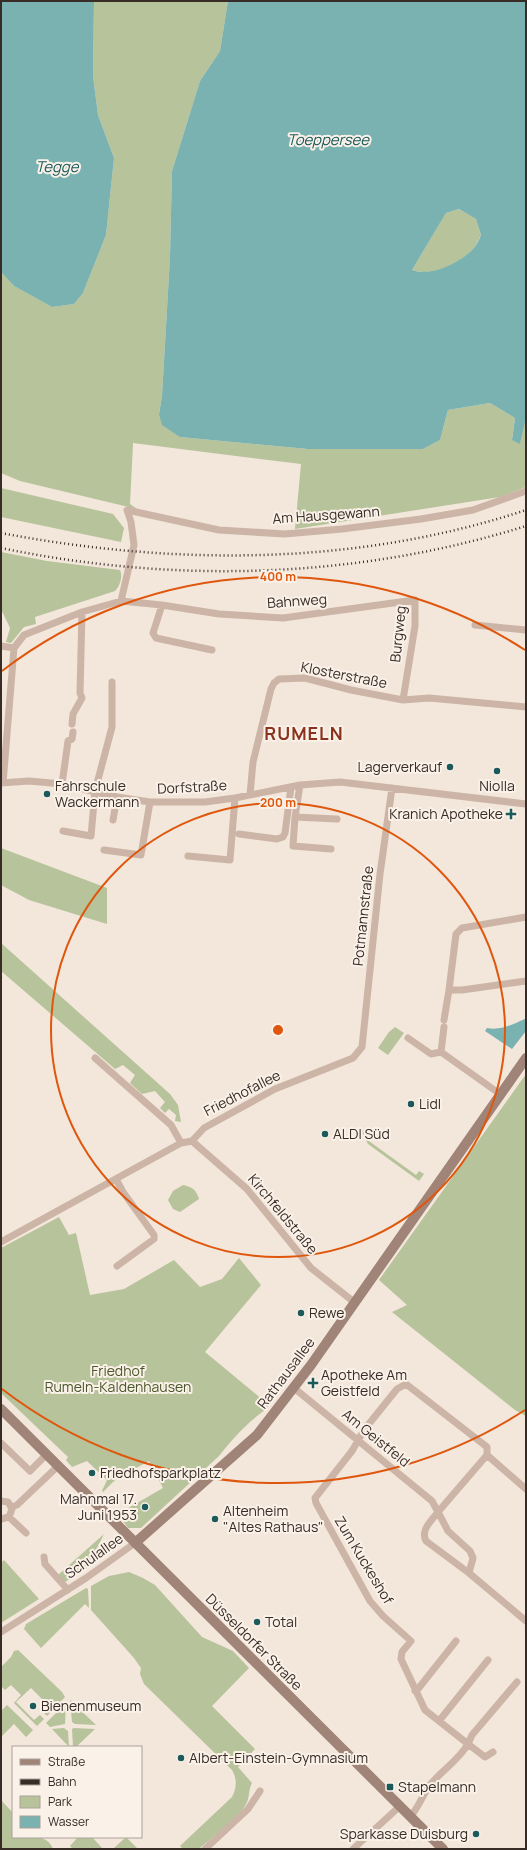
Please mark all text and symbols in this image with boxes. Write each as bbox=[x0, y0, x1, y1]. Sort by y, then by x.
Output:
water label: Toeppersee bbox=[287, 129, 370, 150]
water label: Tegge bbox=[35, 156, 80, 177]
street label: Am Hausgewann bbox=[272, 501, 380, 528]
text: 400 m bbox=[260, 568, 296, 585]
street label: Bahnweg bbox=[266, 589, 328, 612]
street label: Burgweg bbox=[385, 605, 410, 663]
street label: Klosterstraße bbox=[299, 657, 389, 692]
district label: RUMELN bbox=[264, 721, 344, 745]
place label: Lagerverkauf bbox=[357, 757, 442, 776]
marker: Lagerverkauf bbox=[445, 762, 455, 772]
marker: Niolla bbox=[492, 766, 502, 776]
street label: Dorfstraße bbox=[157, 775, 227, 798]
place label: Fahrschule Wackermann bbox=[55, 776, 139, 811]
place label: Niolla bbox=[479, 776, 515, 795]
marker: Fahrschule Wackermann bbox=[42, 789, 52, 799]
text: 200 m bbox=[260, 794, 296, 811]
place label: Kranich Apotheke bbox=[389, 804, 503, 823]
marker: Kranich Apotheke bbox=[506, 809, 516, 819]
street label: Potmannstraße bbox=[348, 865, 377, 967]
centre of rings bbox=[271, 1023, 285, 1037]
street label: Friedhofallee bbox=[200, 1065, 283, 1120]
place label: Lidl bbox=[419, 1094, 441, 1113]
marker: Lidl bbox=[406, 1099, 416, 1109]
place label: ALDI Süd bbox=[333, 1124, 390, 1143]
marker: ALDI Süd bbox=[320, 1129, 330, 1139]
street label: Kirchfeldstraße bbox=[244, 1170, 322, 1258]
place label: Rewe bbox=[309, 1303, 344, 1322]
marker: Rewe bbox=[296, 1308, 306, 1318]
street label: Rathausallee bbox=[253, 1333, 319, 1412]
park label: Friedhof Rumeln-Kaldenhausen bbox=[45, 1361, 191, 1396]
place label: Apotheke Am Geistfeld bbox=[321, 1365, 407, 1400]
marker: Apotheke Am Geistfeld bbox=[308, 1378, 318, 1388]
street label: Am Geistfeld bbox=[338, 1404, 414, 1471]
place label: Friedhofsparkplatz bbox=[100, 1463, 221, 1482]
marker: Friedhofsparkplatz bbox=[87, 1468, 97, 1478]
place label: Mahnmal 17. Juni 1953 bbox=[60, 1489, 137, 1524]
place label: Altenheim "Altes Rathaus" bbox=[223, 1501, 323, 1536]
marker: Mahnmal 17. Juni 1953 bbox=[140, 1502, 150, 1512]
street label: Zum Kuckeshof bbox=[331, 1512, 398, 1607]
marker: Altenheim "Altes Rathaus" bbox=[210, 1514, 220, 1524]
street label: Schulallee bbox=[61, 1529, 127, 1583]
street label: Düsseldorfer Straße bbox=[202, 1589, 307, 1694]
place label: Total bbox=[265, 1612, 297, 1631]
marker: Total bbox=[252, 1617, 262, 1627]
place label: Bienenmuseum bbox=[41, 1696, 141, 1715]
marker: Bienenmuseum bbox=[28, 1701, 38, 1711]
legend bbox=[12, 1746, 142, 1838]
place label: Albert-Einstein-Gymnasium bbox=[189, 1748, 368, 1767]
text: Straße bbox=[48, 1753, 85, 1770]
marker: Albert-Einstein-Gymnasium bbox=[176, 1753, 186, 1763]
text: Bahn bbox=[48, 1773, 76, 1790]
place label: Stapelmann bbox=[398, 1777, 476, 1796]
marker: Stapelmann bbox=[385, 1782, 395, 1792]
text: Park bbox=[48, 1793, 73, 1810]
text: Wasser bbox=[48, 1813, 90, 1830]
place label: Sparkasse Duisburg bbox=[340, 1824, 468, 1843]
marker: Sparkasse Duisburg bbox=[471, 1829, 481, 1839]

